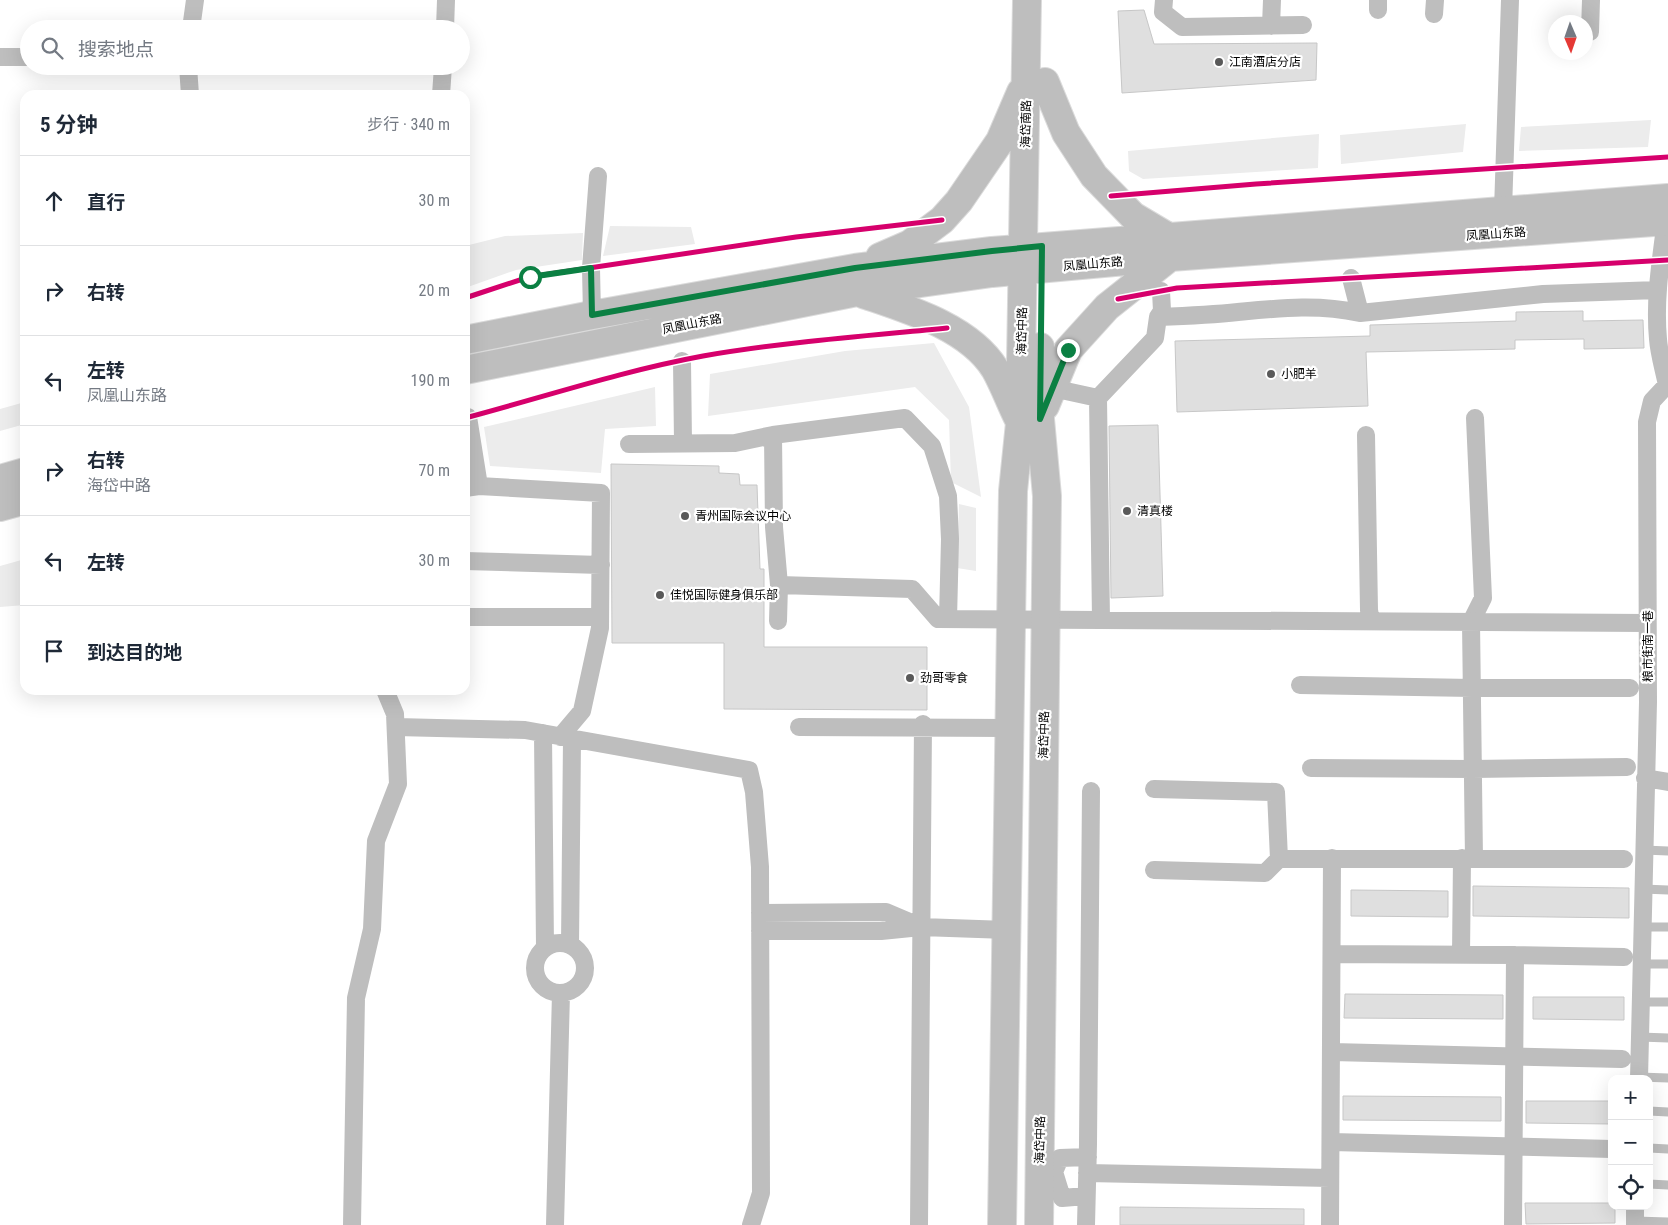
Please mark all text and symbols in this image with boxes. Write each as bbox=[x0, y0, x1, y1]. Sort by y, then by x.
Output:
north arrow bbox=[1548, 15, 1593, 60]
search box bbox=[20, 20, 470, 75]
icon: search bbox=[38, 34, 66, 62]
text: 搜索地点 bbox=[78, 38, 154, 61]
place label: 江南酒店分店 bbox=[1229, 55, 1301, 69]
marker: 江南酒店分店 bbox=[1213, 56, 1225, 68]
street label: 海岱南路 bbox=[1019, 100, 1033, 148]
text: 5 分钟 bbox=[40, 113, 97, 137]
text: 步行 · 340 m bbox=[367, 115, 450, 134]
icon: ahead bbox=[40, 187, 68, 215]
text: 直行 bbox=[87, 191, 125, 214]
text: 30 m bbox=[418, 191, 450, 210]
street label: 凤凰山东路 bbox=[1466, 225, 1526, 243]
street label: 凤凰山东路 bbox=[1062, 254, 1124, 274]
route start bbox=[519, 266, 542, 289]
icon: right bbox=[40, 277, 68, 305]
text: 右转 bbox=[87, 281, 125, 304]
text: 20 m bbox=[418, 281, 450, 300]
street label: 海岱中路 bbox=[1015, 307, 1029, 355]
street label: 凤凰山东路 bbox=[661, 311, 723, 337]
route end bbox=[1057, 339, 1080, 362]
text: 左转 bbox=[87, 359, 125, 382]
icon: left bbox=[40, 367, 68, 395]
place label: 小肥羊 bbox=[1281, 367, 1317, 381]
marker: 小肥羊 bbox=[1265, 368, 1277, 380]
text: 190 m bbox=[411, 371, 450, 390]
text: 凤凰山东路 bbox=[87, 386, 167, 405]
text: 右转 bbox=[87, 449, 125, 472]
icon: right bbox=[40, 457, 68, 485]
text: 70 m bbox=[418, 461, 450, 480]
text: 海岱中路 bbox=[87, 476, 151, 495]
place label: 清真楼 bbox=[1137, 504, 1173, 518]
marker: 清真楼 bbox=[1121, 505, 1133, 517]
place label: 青州国际会议中心 bbox=[695, 509, 791, 523]
marker: 青州国际会议中心 bbox=[679, 510, 691, 522]
icon: left bbox=[40, 547, 68, 575]
text: 左转 bbox=[87, 551, 125, 574]
text: 30 m bbox=[418, 551, 450, 570]
place label: 佳悦国际健身俱乐部 bbox=[670, 588, 778, 602]
marker: 佳悦国际健身俱乐部 bbox=[654, 589, 666, 601]
street label: 粮市街南一巷 bbox=[1641, 610, 1655, 682]
icon: arrive bbox=[40, 637, 68, 665]
text: 到达目的地 bbox=[87, 641, 182, 664]
place label: 劲哥零食 bbox=[920, 671, 968, 685]
marker: 劲哥零食 bbox=[904, 672, 916, 684]
street label: 海岱中路 bbox=[1037, 711, 1051, 759]
map controls bbox=[1608, 1075, 1653, 1210]
button: + bbox=[1608, 1075, 1653, 1120]
street label: 海岱中路 bbox=[1033, 1116, 1047, 1164]
button: − bbox=[1608, 1120, 1653, 1165]
button: locate bbox=[1608, 1165, 1653, 1210]

